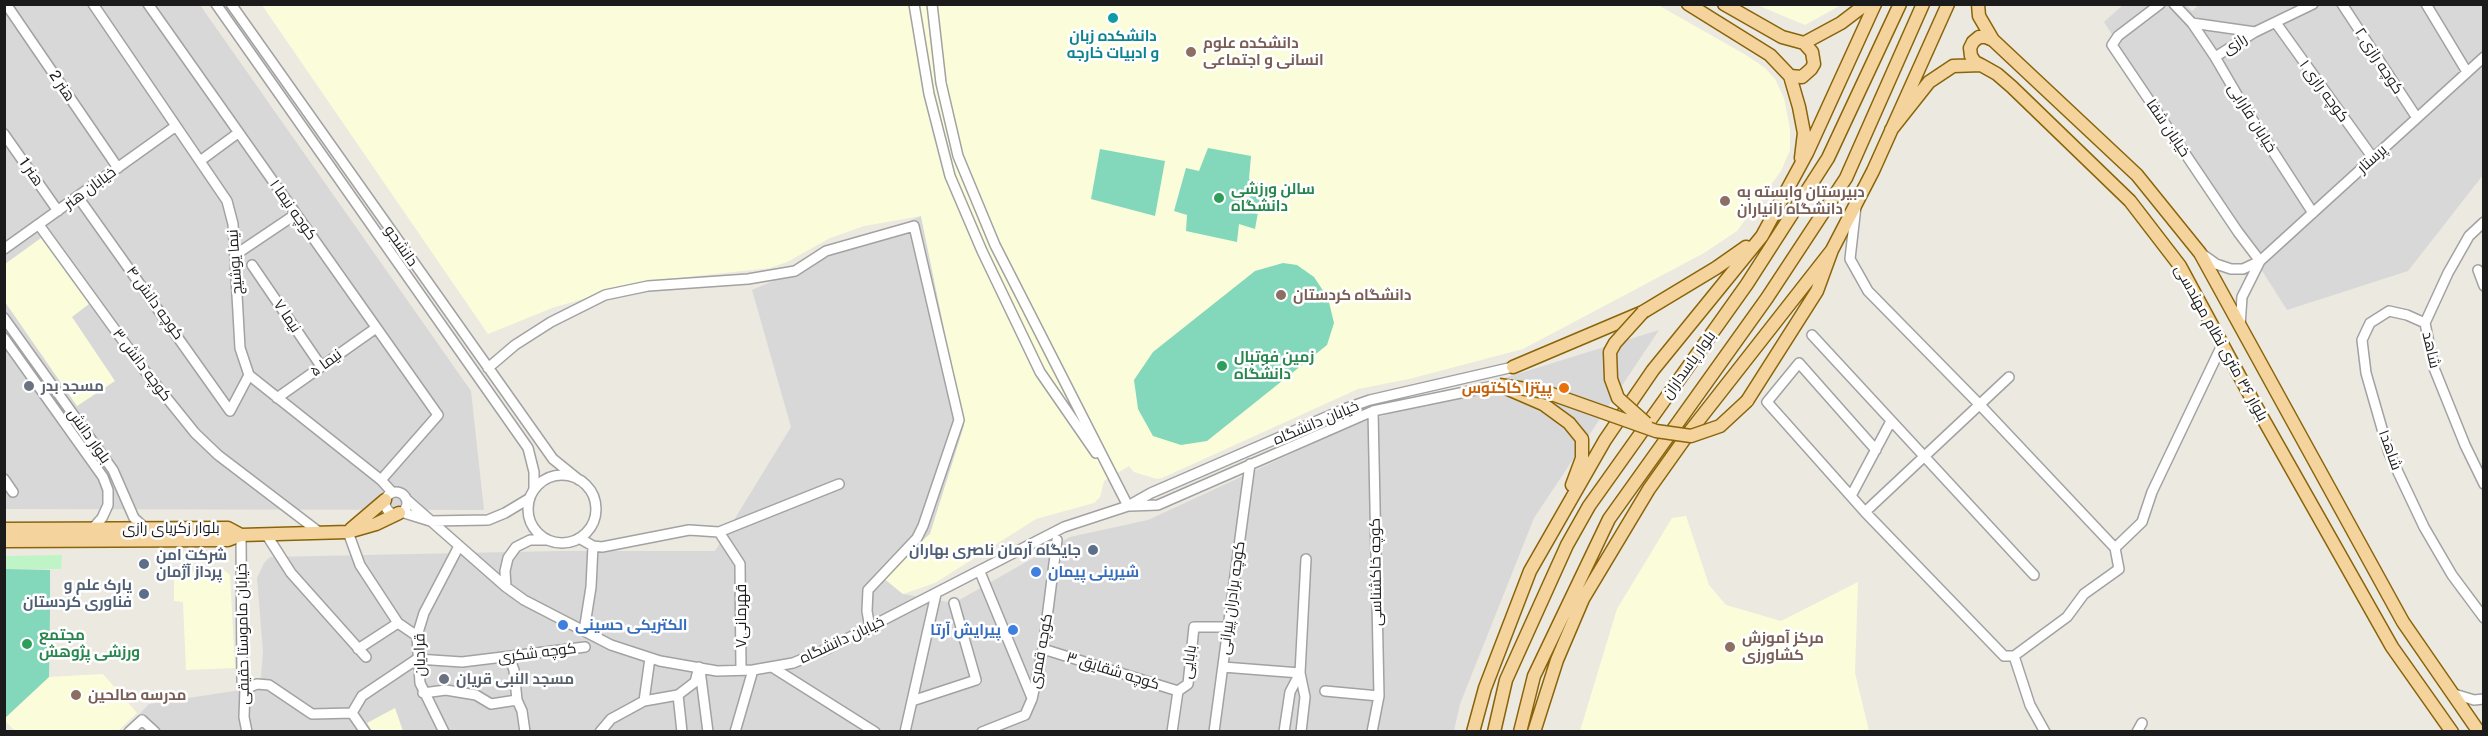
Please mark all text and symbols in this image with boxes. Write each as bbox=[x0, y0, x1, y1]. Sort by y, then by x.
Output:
marker: دانشکده زبان و ادبیات خارجه bbox=[1106, 11, 1120, 25]
street label: کوچه رازی ۲ bbox=[2351, 24, 2407, 98]
place label: دانشکده زبان و ادبیات خارجه bbox=[1067, 27, 1159, 62]
street label: رازی bbox=[2219, 30, 2251, 58]
place label: دانشکده علوم انسانی و اجتماعی bbox=[1203, 34, 1324, 69]
marker: دانشکده علوم انسانی و اجتماعی bbox=[1184, 45, 1198, 59]
street label: کوچه رازی ۱ bbox=[2295, 56, 2353, 126]
street label: هنر 2 bbox=[45, 67, 79, 105]
street label: خیابان فارابی bbox=[2224, 80, 2280, 156]
street label: خیابان شفا bbox=[2142, 96, 2194, 160]
street label: پرستار bbox=[2353, 141, 2391, 177]
street label: هنر 1 bbox=[15, 154, 47, 190]
street label: خیابان هنر bbox=[60, 163, 120, 213]
street label: کوچه نیما ۱ bbox=[266, 176, 320, 244]
place label: سالن ورزشی دانشگاه bbox=[1231, 180, 1315, 215]
place label: دبیرستان وابسته به دانشگاه زانیاران bbox=[1737, 183, 1865, 218]
marker: سالن ورزشی دانشگاه bbox=[1212, 191, 1226, 205]
marker: دبیرستان وابسته به دانشگاه زانیاران bbox=[1718, 194, 1732, 208]
street label: دانشجو bbox=[380, 222, 422, 270]
street label: نیما یوشیج bbox=[224, 229, 246, 295]
street label: بلوار ۳۶ متری نظام مهندسی bbox=[2171, 262, 2271, 424]
street label: کوچه دانش ۴ bbox=[122, 263, 188, 343]
place label: دانشگاه کردستان bbox=[1293, 286, 1411, 304]
marker: دانشگاه کردستان bbox=[1274, 288, 1288, 302]
street label: نیما ۷ bbox=[269, 296, 305, 336]
street label: کوچه دانش ۳ bbox=[109, 325, 175, 405]
street label: بلوار پاسداران bbox=[1658, 327, 1720, 403]
street label: شاهد bbox=[2418, 330, 2444, 370]
street label: نیما ۵ bbox=[307, 345, 345, 381]
place label: زمین فوتبال دانشگاه bbox=[1234, 348, 1314, 383]
marker: زمین فوتبال دانشگاه bbox=[1215, 359, 1229, 373]
place label: مسجد بدر bbox=[41, 377, 104, 395]
marker: مسجد بدر bbox=[22, 379, 36, 393]
place label: پیتزا کاکتوس bbox=[1462, 379, 1552, 397]
marker: پیتزا کاکتوس bbox=[1557, 381, 1571, 395]
street label: خیابان دانشگاه bbox=[1271, 397, 1361, 449]
street label: بلوار دانش bbox=[64, 405, 114, 467]
street label: شاهد۱ bbox=[2374, 427, 2406, 473]
street label: کوچه خاکشناسی bbox=[1366, 518, 1386, 626]
street label: بلوار زکریای رازی bbox=[122, 519, 220, 537]
street label: کوچه برادران پیرانی bbox=[1215, 540, 1249, 656]
place label: جایگاه آرمان ناصری بهاران bbox=[909, 541, 1081, 559]
marker: جایگاه آرمان ناصری بهاران bbox=[1086, 543, 1100, 557]
place label: شرکت امن پرداز آژمان bbox=[156, 546, 227, 581]
marker: شرکت امن پرداز آژمان bbox=[137, 557, 151, 571]
street label: خیابان ماموستا حقیقی bbox=[233, 563, 253, 705]
place label: شیرینی پیمان bbox=[1048, 563, 1139, 581]
marker: شیرینی پیمان bbox=[1029, 565, 1043, 579]
place label: پارک علم و فناوری کردستان bbox=[23, 576, 132, 611]
street label: قهرمانی۷ bbox=[732, 584, 750, 648]
marker: پارک علم و فناوری کردستان bbox=[137, 587, 151, 601]
street label: کوچه قمری bbox=[1026, 612, 1056, 690]
street label: خیابان دانشگاه bbox=[797, 613, 887, 667]
place label: الکتریکی حسینی bbox=[575, 616, 687, 634]
marker: الکتریکی حسینی bbox=[556, 618, 570, 632]
place label: پیرایش آرتا bbox=[930, 621, 1001, 639]
marker: پیرایش آرتا bbox=[1006, 623, 1020, 637]
place label: مجتمع ورزشی پژوهش bbox=[39, 626, 140, 661]
place label: مرکز آموزش کشاورزی bbox=[1742, 629, 1824, 664]
street label: قرادیان bbox=[411, 633, 429, 677]
marker: مجتمع ورزشی پژوهش bbox=[20, 637, 34, 651]
street label: کوچه شکری bbox=[497, 639, 577, 667]
marker: مرکز آموزش کشاورزی bbox=[1723, 640, 1737, 654]
street label: بابایی bbox=[1178, 644, 1200, 680]
street label: کوچه شقایق ۳ bbox=[1064, 648, 1162, 694]
place label: مسجد النبی قریان bbox=[456, 670, 574, 688]
marker: مسجد النبی قریان bbox=[437, 672, 451, 686]
place label: مدرسه صالحین bbox=[88, 686, 186, 704]
marker: مدرسه صالحین bbox=[69, 688, 83, 702]

